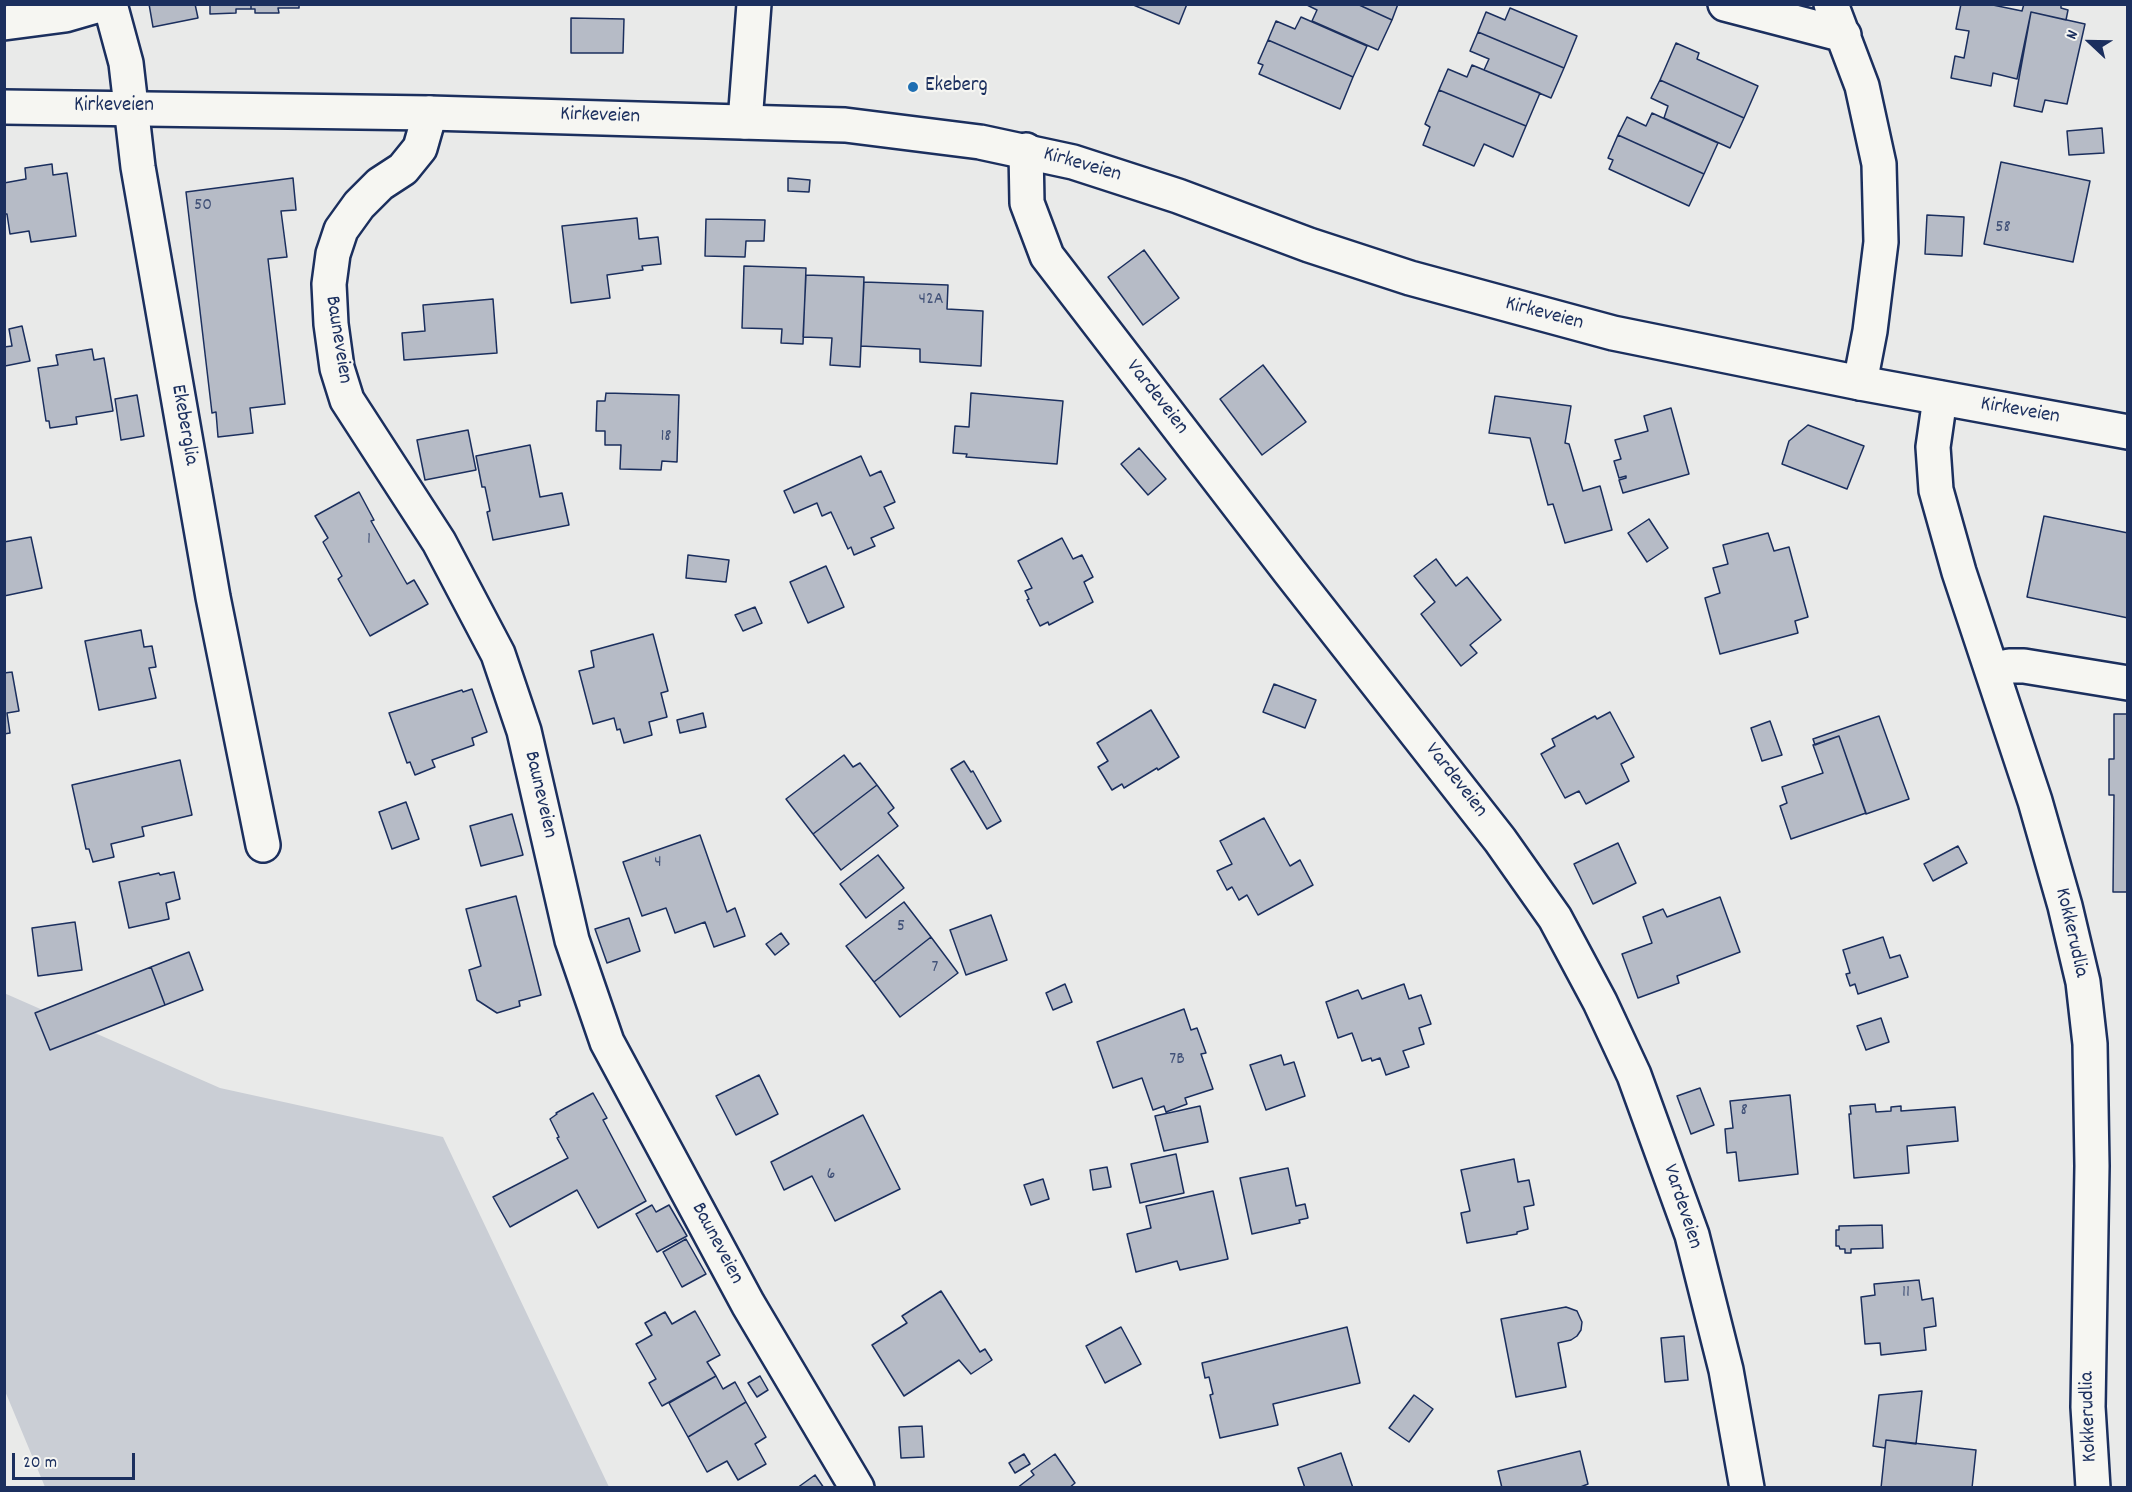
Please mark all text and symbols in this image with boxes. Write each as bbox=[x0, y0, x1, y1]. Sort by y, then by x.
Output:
north arrow bbox=[2060, 12, 2120, 72]
text: N bbox=[2061, 27, 2085, 43]
place label: Ekeberg bbox=[925, 74, 988, 100]
marker: Ekeberg bbox=[906, 80, 920, 94]
street label: Kirkeveien bbox=[74, 94, 154, 120]
street label: Kirkeveien bbox=[560, 103, 640, 131]
street label: Kirkeveien bbox=[1040, 143, 1124, 189]
house number: 50 bbox=[194, 196, 212, 218]
house number: 58 bbox=[1995, 218, 2011, 240]
house number: 42A bbox=[918, 290, 944, 312]
street label: Kirkeveien bbox=[1502, 292, 1586, 338]
street label: Bauneveien bbox=[318, 294, 356, 386]
street label: Vardeveien bbox=[1119, 356, 1193, 440]
street label: Ekeberglia bbox=[164, 383, 202, 467]
street label: Kirkeveien bbox=[1978, 393, 2062, 431]
house number: 18 bbox=[660, 427, 672, 449]
house number: 1 bbox=[367, 530, 371, 552]
street label: Vardeveien bbox=[1418, 739, 1492, 823]
street label: Bauneveien bbox=[517, 749, 561, 841]
house number: 4 bbox=[654, 853, 662, 875]
street label: Kokkerudlia bbox=[2048, 886, 2092, 980]
house number: 5 bbox=[897, 917, 905, 939]
house number: 7 bbox=[932, 958, 938, 980]
house number: 7B bbox=[1169, 1050, 1185, 1072]
house number: 8 bbox=[1740, 1101, 1748, 1123]
street label: Vardeveien bbox=[1655, 1161, 1707, 1253]
house number: 6 bbox=[827, 1165, 835, 1187]
street label: Bauneveien bbox=[684, 1199, 748, 1289]
house number: 11 bbox=[1902, 1283, 1910, 1305]
street label: Kokkerudlia bbox=[2076, 1371, 2104, 1463]
scale bar bbox=[15, 1441, 138, 1479]
text: 20 m bbox=[23, 1451, 57, 1476]

